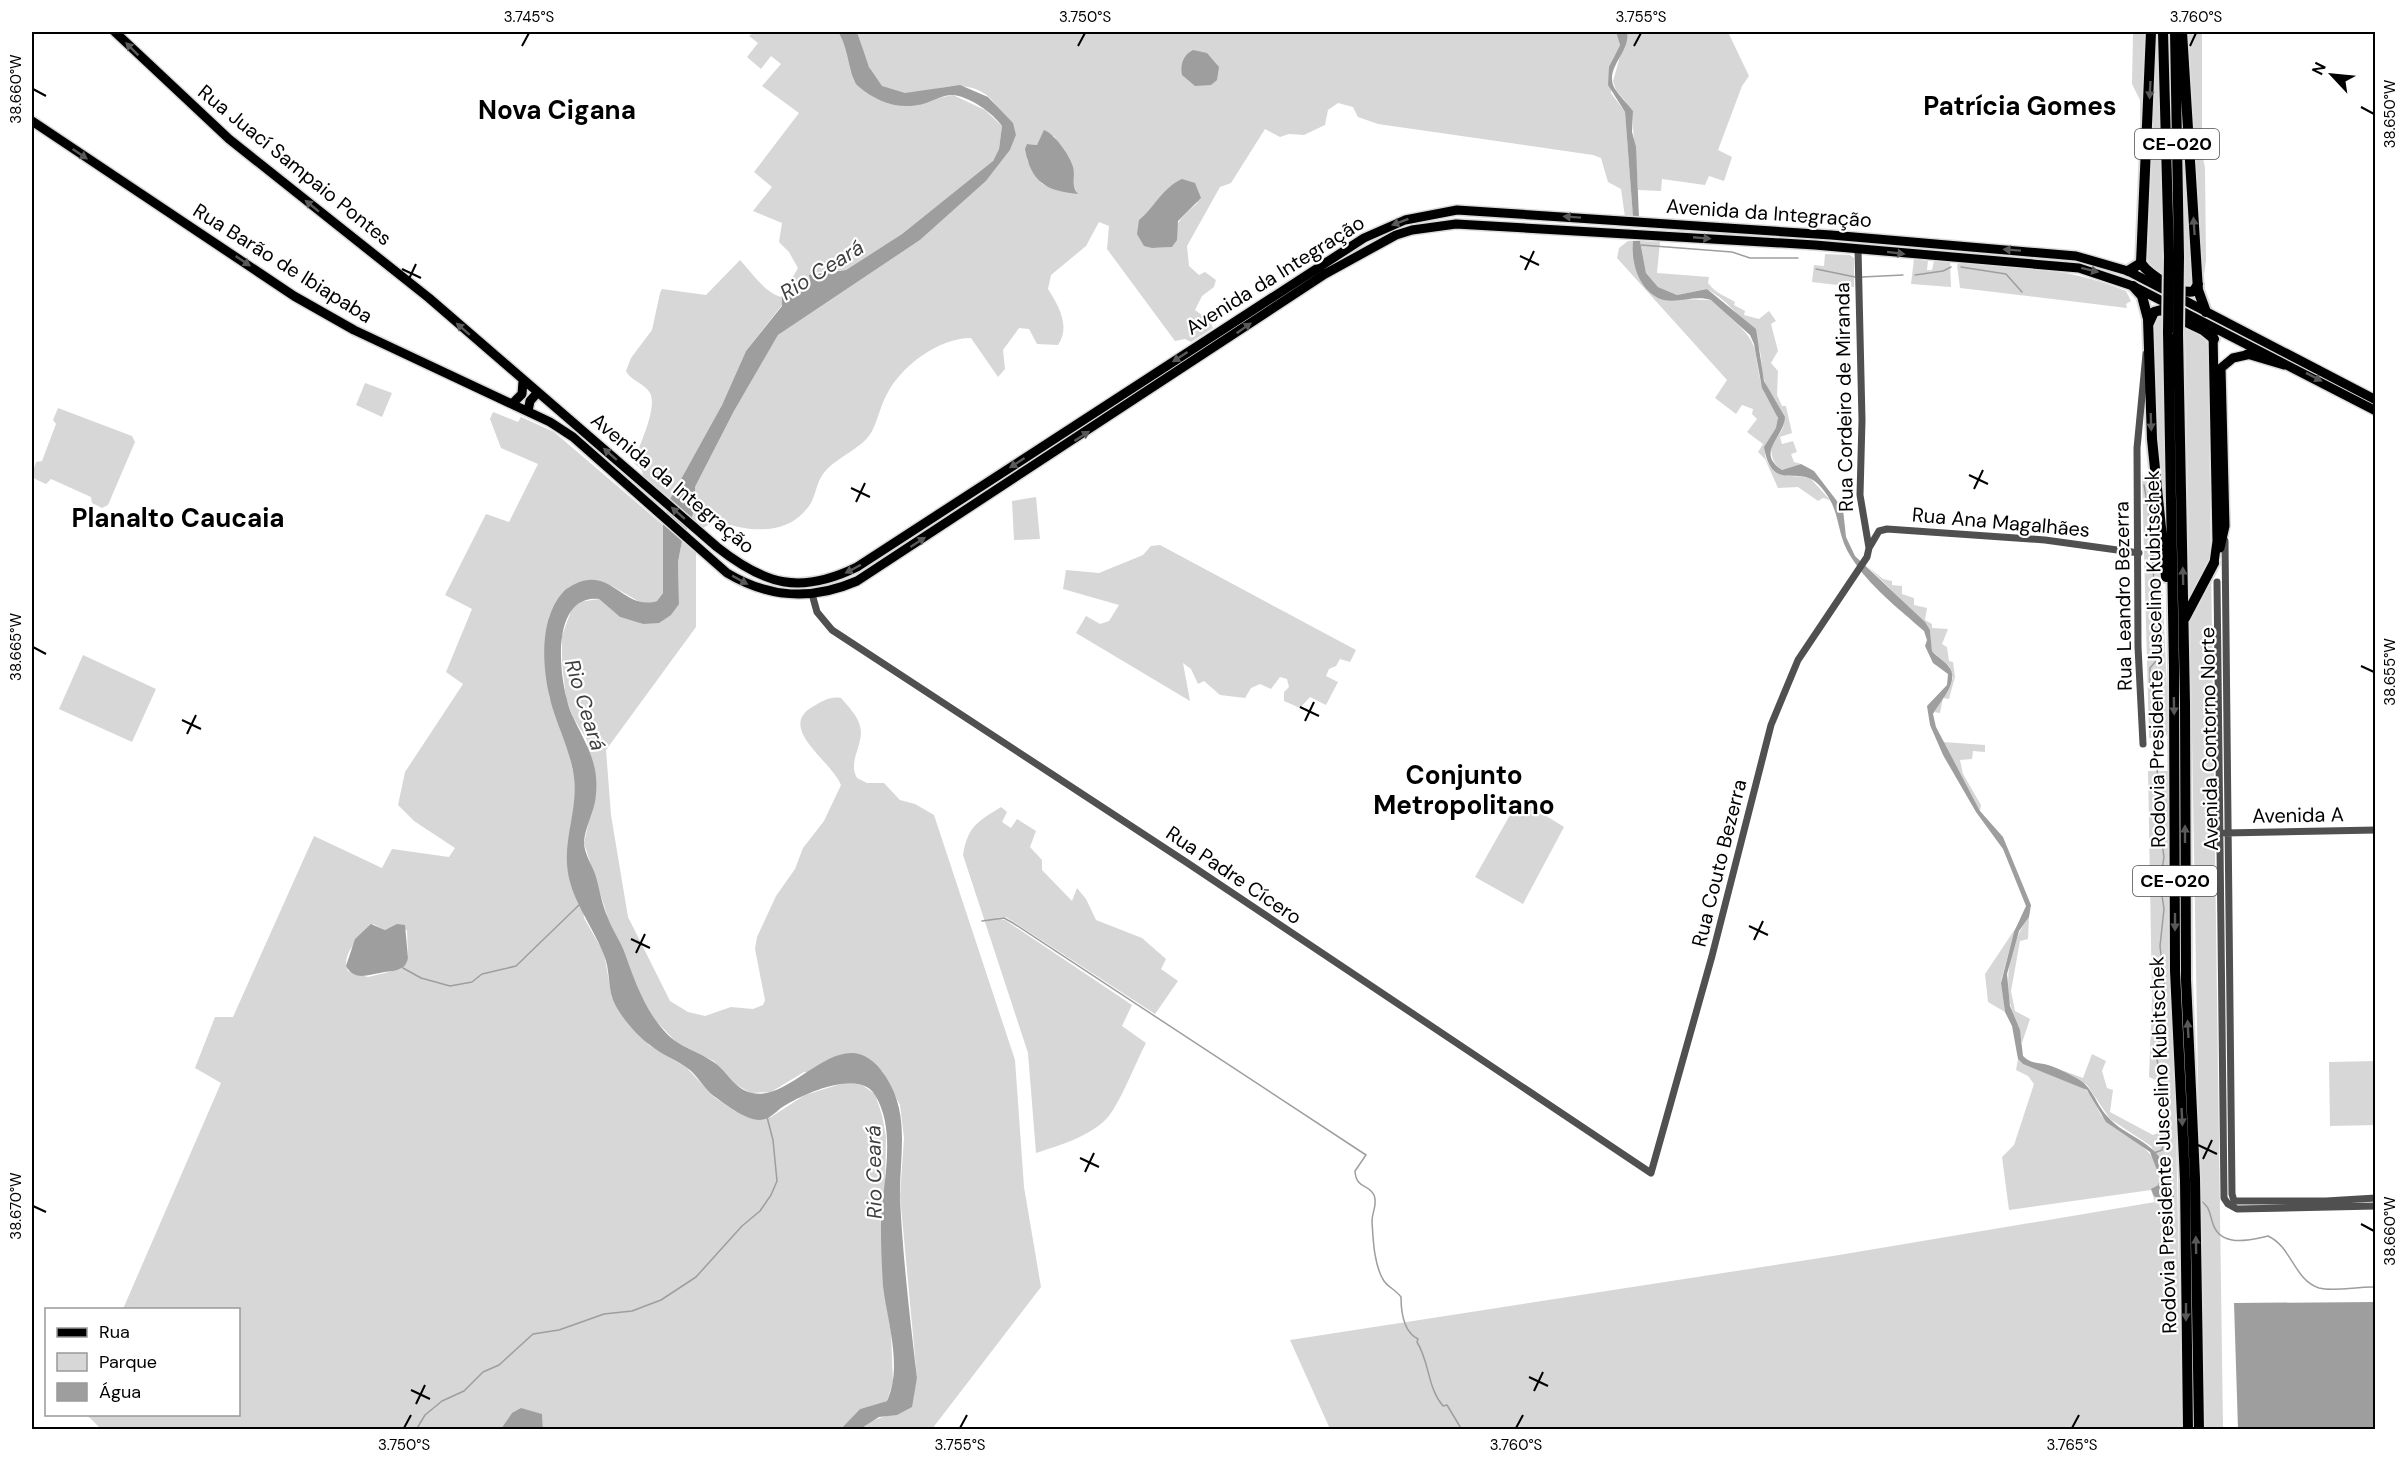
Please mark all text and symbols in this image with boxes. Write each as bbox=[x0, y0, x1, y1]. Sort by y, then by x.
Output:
text: 3.745°S bbox=[504, 7, 555, 27]
text: 3.750°S bbox=[1059, 7, 1111, 27]
text: 3.755°S bbox=[1615, 7, 1667, 27]
text: 3.760°S bbox=[2170, 7, 2223, 27]
one-way arrow bbox=[126, 43, 140, 57]
north arrow bbox=[2302, 45, 2362, 105]
text: 38.660°W bbox=[6, 54, 26, 124]
text: N bbox=[2307, 59, 2331, 78]
street label: Rua Juací Sampaio Pontes bbox=[193, 79, 397, 251]
text: 38.650°W bbox=[2380, 79, 2400, 148]
one-way arrow bbox=[2145, 80, 2154, 99]
district label: Patrícia Gomes bbox=[1923, 89, 2117, 123]
district label: Nova Cigana bbox=[478, 93, 636, 127]
road number: CE-020 bbox=[2135, 129, 2219, 159]
one-way arrow bbox=[72, 148, 88, 159]
street label: Avenida da Integração bbox=[1665, 193, 1873, 233]
street label: Rua Barão de Ibiapaba bbox=[188, 197, 378, 329]
one-way arrow bbox=[304, 199, 320, 212]
street label: Avenida da Integração bbox=[1181, 209, 1369, 341]
one-way arrow bbox=[1562, 212, 1581, 221]
one-way arrow bbox=[2190, 216, 2199, 235]
one-way arrow bbox=[1391, 218, 1409, 227]
water label: Rio Ceará bbox=[775, 233, 869, 307]
one-way arrow bbox=[1692, 233, 1711, 242]
one-way arrow bbox=[2002, 246, 2021, 255]
one-way arrow bbox=[1886, 248, 1905, 258]
one-way arrow bbox=[235, 255, 251, 266]
one-way arrow bbox=[2081, 266, 2099, 276]
street label: Rua Cordeiro de Miranda bbox=[1829, 282, 1859, 512]
one-way arrow bbox=[1236, 322, 1252, 334]
one-way arrow bbox=[456, 323, 471, 336]
one-way arrow bbox=[1172, 351, 1189, 362]
one-way arrow bbox=[2306, 372, 2323, 382]
street label: Avenida da Integração bbox=[586, 407, 760, 559]
one-way arrow bbox=[2147, 413, 2156, 432]
one-way arrow bbox=[1073, 430, 1090, 441]
one-way arrow bbox=[603, 448, 618, 461]
one-way arrow bbox=[1009, 457, 1025, 468]
street label: Rodovia Presidente Juscelino Kubitschek bbox=[2139, 470, 2171, 848]
district label: Planalto Caucaia bbox=[71, 501, 285, 535]
street label: Rua Ana Magalhães bbox=[1911, 501, 2091, 543]
street label: Rua Leandro Bezerra bbox=[2108, 501, 2138, 691]
one-way arrow bbox=[671, 507, 686, 520]
one-way arrow bbox=[910, 536, 926, 547]
one-way arrow bbox=[844, 563, 862, 573]
one-way arrow bbox=[2178, 567, 2188, 586]
one-way arrow bbox=[732, 575, 749, 585]
text: 38.665°W bbox=[6, 613, 26, 681]
street label: Avenida Contorno Norte bbox=[2194, 627, 2224, 851]
text: 38.655°W bbox=[2380, 638, 2400, 706]
water label: Rio Ceará bbox=[558, 656, 612, 754]
one-way arrow bbox=[2169, 696, 2179, 715]
district label: Conjunto Metropolitano bbox=[1373, 758, 1555, 822]
street label: Rua Couto Bezerra bbox=[1686, 777, 1752, 949]
street label: Avenida A bbox=[2252, 801, 2344, 829]
street label: Rua Padre Cícero bbox=[1161, 820, 1307, 930]
one-way arrow bbox=[2180, 825, 2190, 844]
road number: CE-020 bbox=[2133, 866, 2217, 896]
one-way arrow bbox=[2170, 912, 2180, 931]
street label: Rodovia Presidente Juscelino Kubitschek bbox=[2143, 956, 2183, 1334]
one-way arrow bbox=[2184, 1020, 2193, 1039]
one-way arrow bbox=[2178, 1107, 2187, 1126]
water label: Rio Ceará bbox=[859, 1125, 889, 1219]
text: 38.670°W bbox=[6, 1172, 26, 1240]
text: 38.660°W bbox=[2380, 1196, 2400, 1266]
one-way arrow bbox=[2191, 1236, 2201, 1255]
one-way arrow bbox=[2181, 1302, 2191, 1321]
legend bbox=[45, 1308, 240, 1416]
text: Rua bbox=[99, 1320, 130, 1344]
text: Parque bbox=[99, 1350, 157, 1374]
text: Água bbox=[99, 1380, 141, 1404]
text: 3.750°S bbox=[378, 1435, 430, 1455]
text: 3.755°S bbox=[934, 1435, 986, 1455]
text: 3.760°S bbox=[1490, 1435, 1543, 1455]
text: 3.765°S bbox=[2046, 1435, 2098, 1455]

